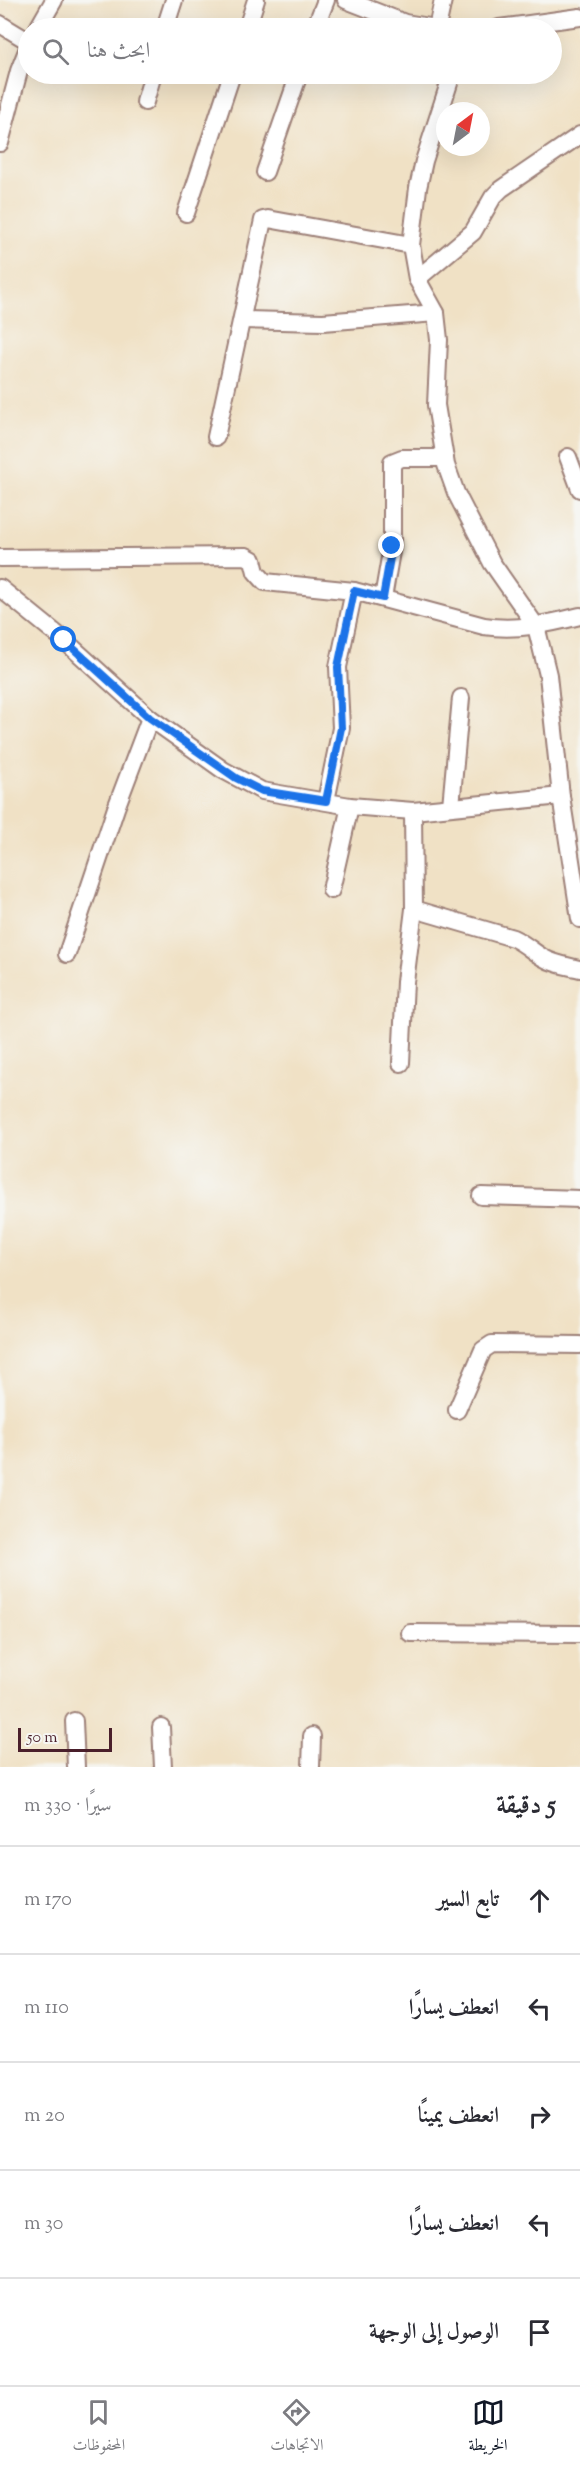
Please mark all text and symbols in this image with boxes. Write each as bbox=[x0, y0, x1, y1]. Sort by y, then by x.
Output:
search box bbox=[18, 18, 562, 84]
icon: search bbox=[39, 35, 72, 68]
text: ابحث هنا bbox=[87, 36, 150, 68]
north arrow bbox=[436, 102, 490, 156]
route end bbox=[378, 532, 404, 558]
route start bbox=[50, 626, 76, 652]
scale bar bbox=[18, 1725, 112, 1752]
text: 50 m bbox=[27, 1727, 58, 1750]
text: 5 دقيقة bbox=[496, 1788, 556, 1825]
text: سيرًا · 330 m bbox=[24, 1792, 112, 1821]
icon: ahead bbox=[523, 1884, 556, 1917]
text: تابع السير bbox=[437, 1885, 499, 1917]
text: 170 m bbox=[24, 1886, 72, 1915]
icon: left bbox=[523, 1992, 556, 2025]
text: انعطف يسارًا bbox=[409, 1993, 499, 2025]
text: 110 m bbox=[24, 1994, 69, 2023]
icon: right bbox=[523, 2100, 556, 2133]
text: انعطف يمينًا bbox=[418, 2101, 499, 2133]
text: 20 m bbox=[24, 2102, 65, 2131]
icon: left bbox=[523, 2208, 556, 2241]
text: انعطف يسارًا bbox=[409, 2209, 499, 2241]
text: 30 m bbox=[24, 2210, 63, 2239]
icon: arrive bbox=[523, 2316, 556, 2349]
text: الوصول إلى الوجهة bbox=[369, 2317, 499, 2349]
tab: المحفوظات bbox=[73, 2396, 125, 2460]
tab: الاتجاهات bbox=[270, 2396, 324, 2460]
tab: الخريطة bbox=[469, 2396, 508, 2460]

